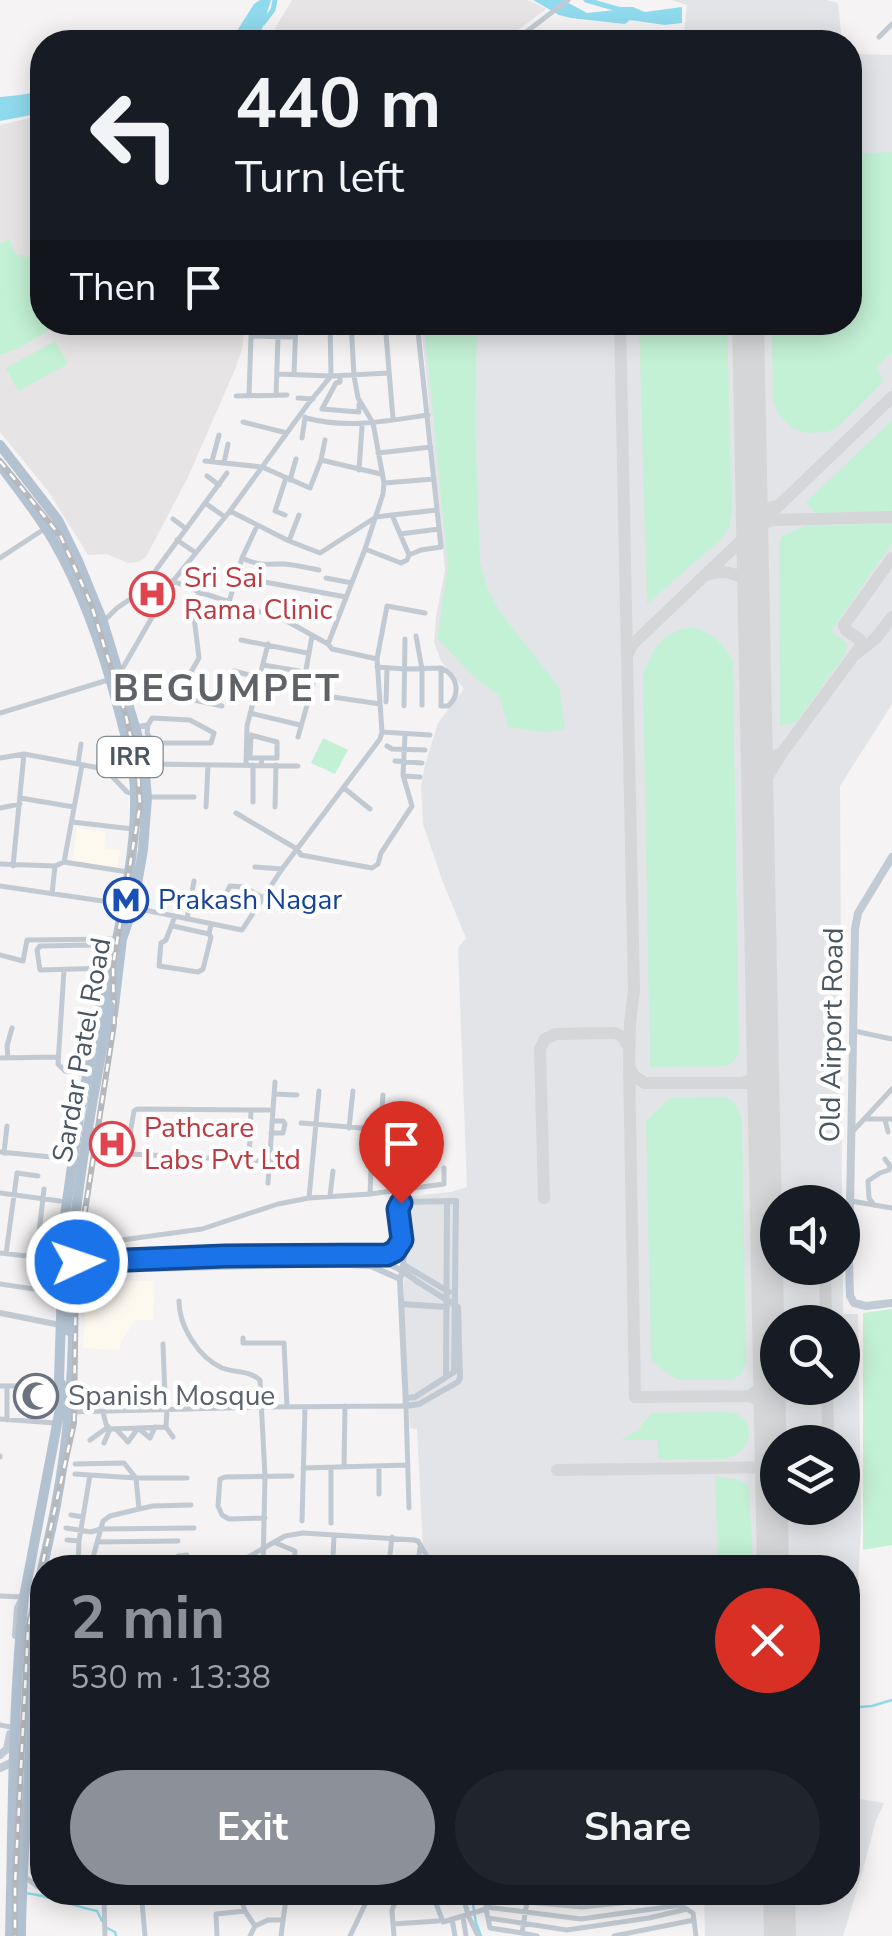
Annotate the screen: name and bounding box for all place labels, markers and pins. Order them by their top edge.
place label: Sri Sai Rama Clinic [184,559,333,629]
hospital icon: Sri Sai Rama Clinic [129,571,175,617]
metro station icon: Prakash Nagar [103,877,149,923]
place label: Prakash Nagar [158,881,342,919]
pin [359,1101,444,1204]
place label: Pathcare Labs Pvt Ltd [144,1109,301,1179]
hospital icon: Pathcare Labs Pvt Ltd [89,1121,135,1167]
mosque icon: Spanish Mosque [13,1373,59,1419]
place label: Spanish Mosque [68,1377,275,1415]

